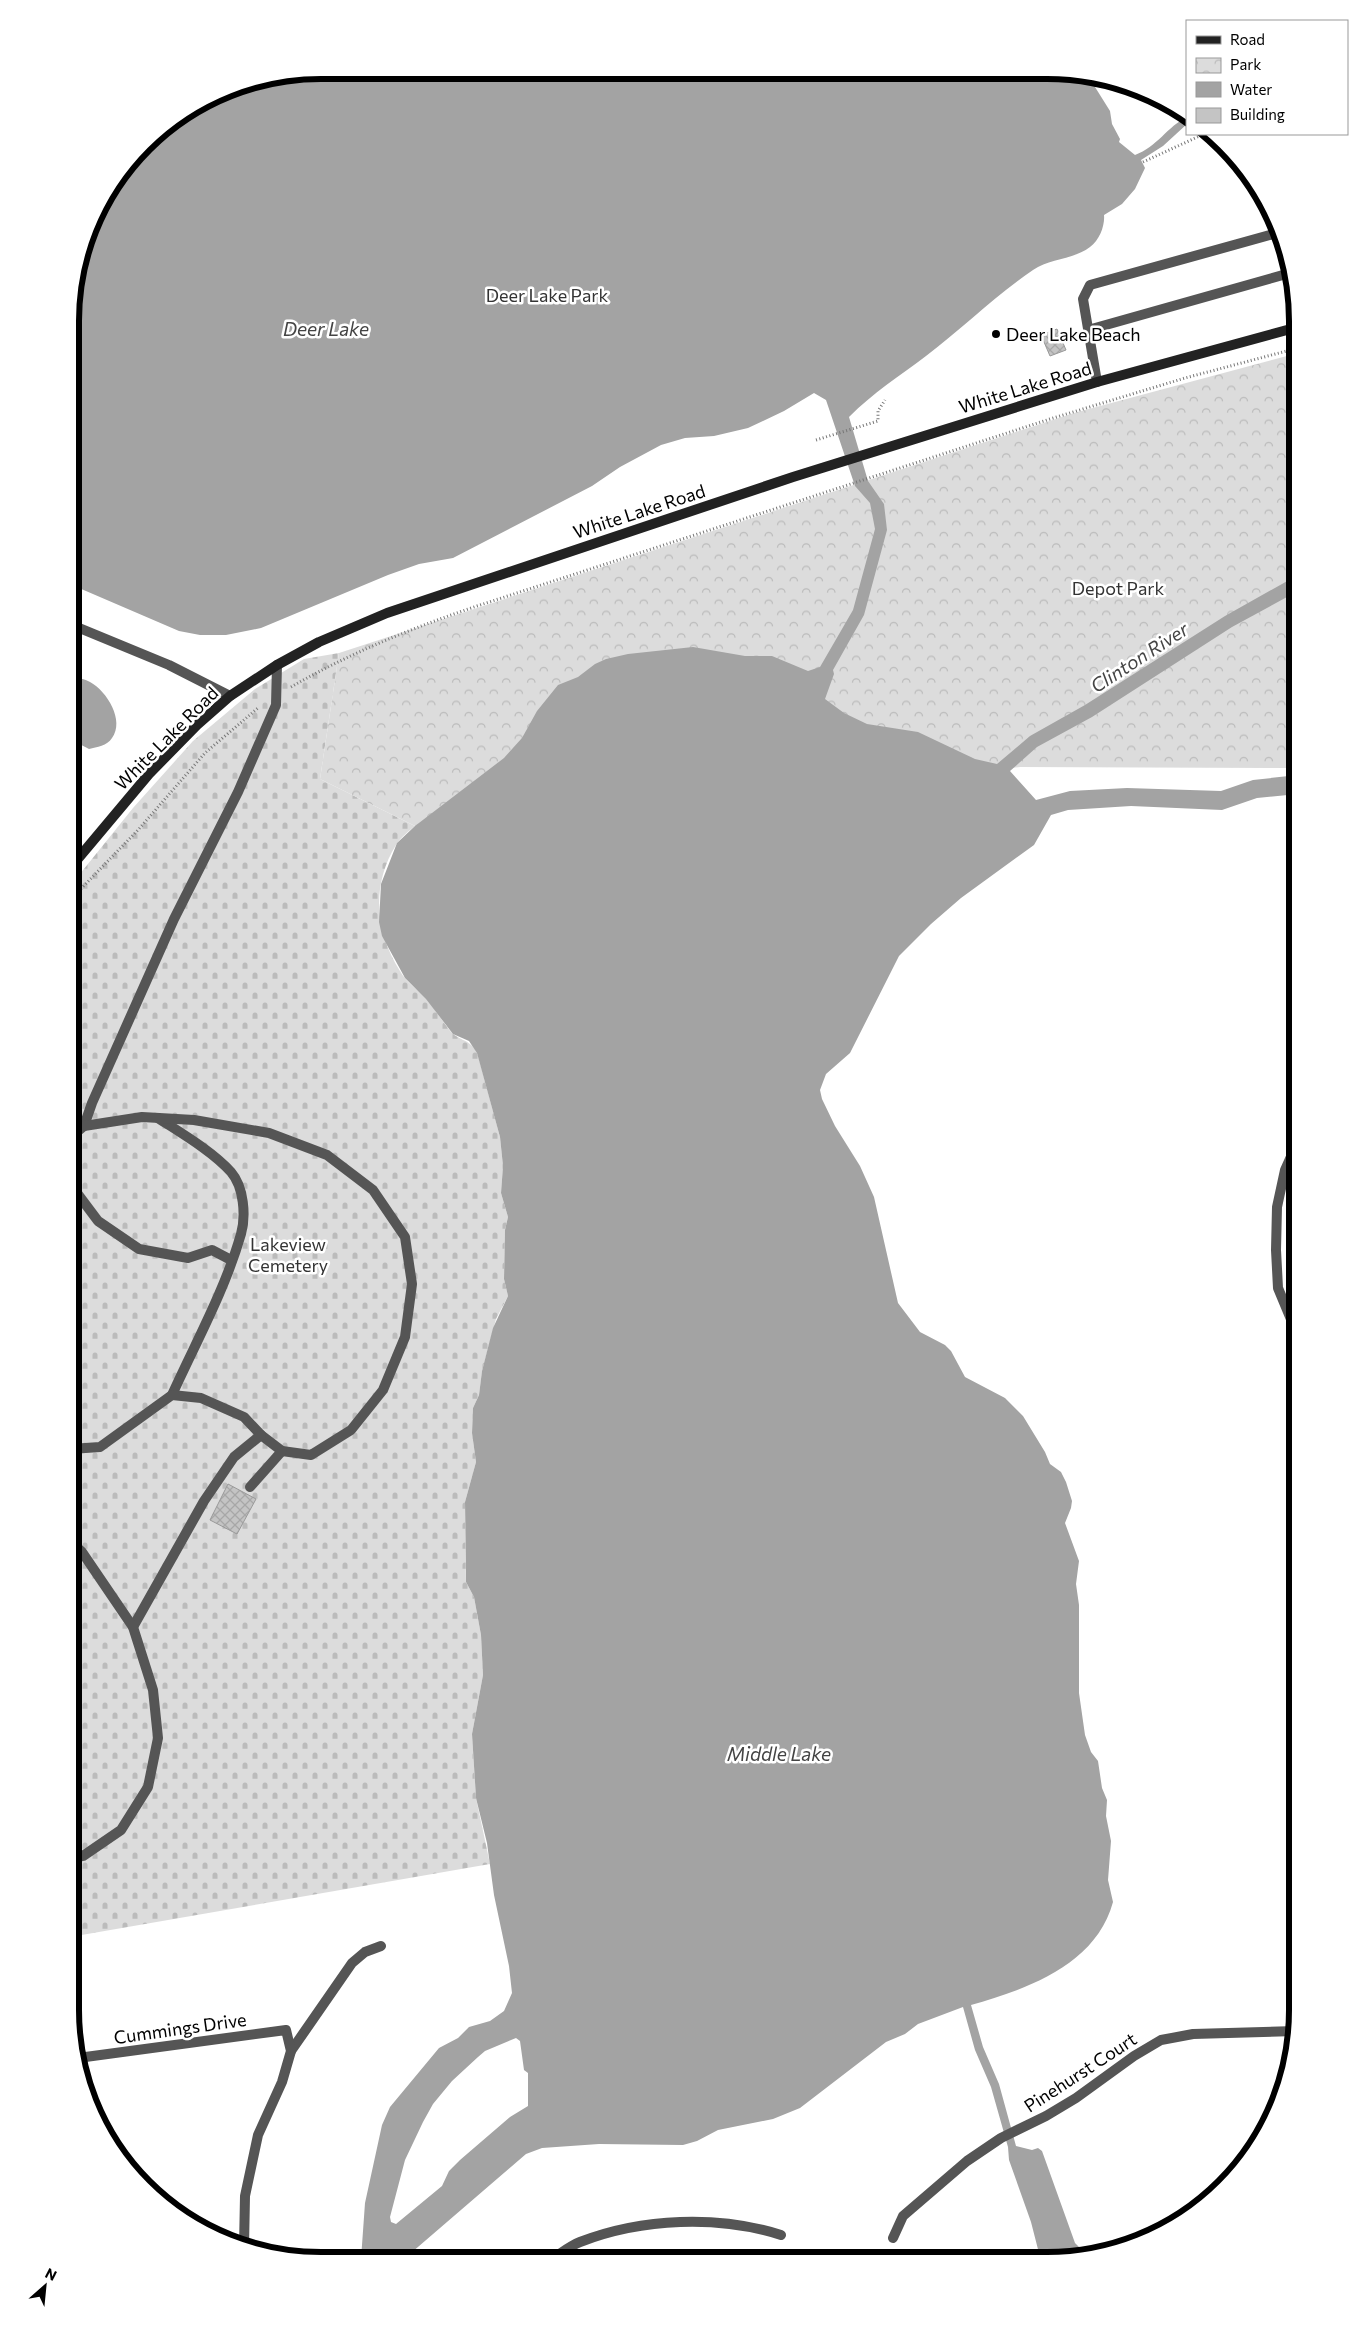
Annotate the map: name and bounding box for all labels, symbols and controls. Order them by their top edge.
legend [1186,20,1348,135]
text: Road [1230,30,1265,48]
text: Park [1230,55,1261,73]
text: Water [1230,80,1272,98]
text: Building [1230,105,1285,123]
park label: Deer Lake Park [486,284,609,306]
water label: Deer Lake [283,317,369,340]
place label: Deer Lake Beach [1006,323,1141,345]
marker: Deer Lake Beach [990,328,1002,340]
street label: White Lake Road [956,356,1094,418]
street label: White Lake Road [570,479,708,543]
park label: Depot Park [1072,577,1164,599]
water label: Clinton River [1086,616,1193,697]
street label: White Lake Road [110,682,222,794]
park label: Lakeview Cemetery [248,1233,328,1276]
water label: Middle Lake [727,1742,831,1765]
street label: Cummings Drive [112,2008,248,2048]
street label: Pinehurst Court [1020,2027,1140,2117]
north arrow [20,2261,70,2311]
text: N [43,2264,60,2284]

